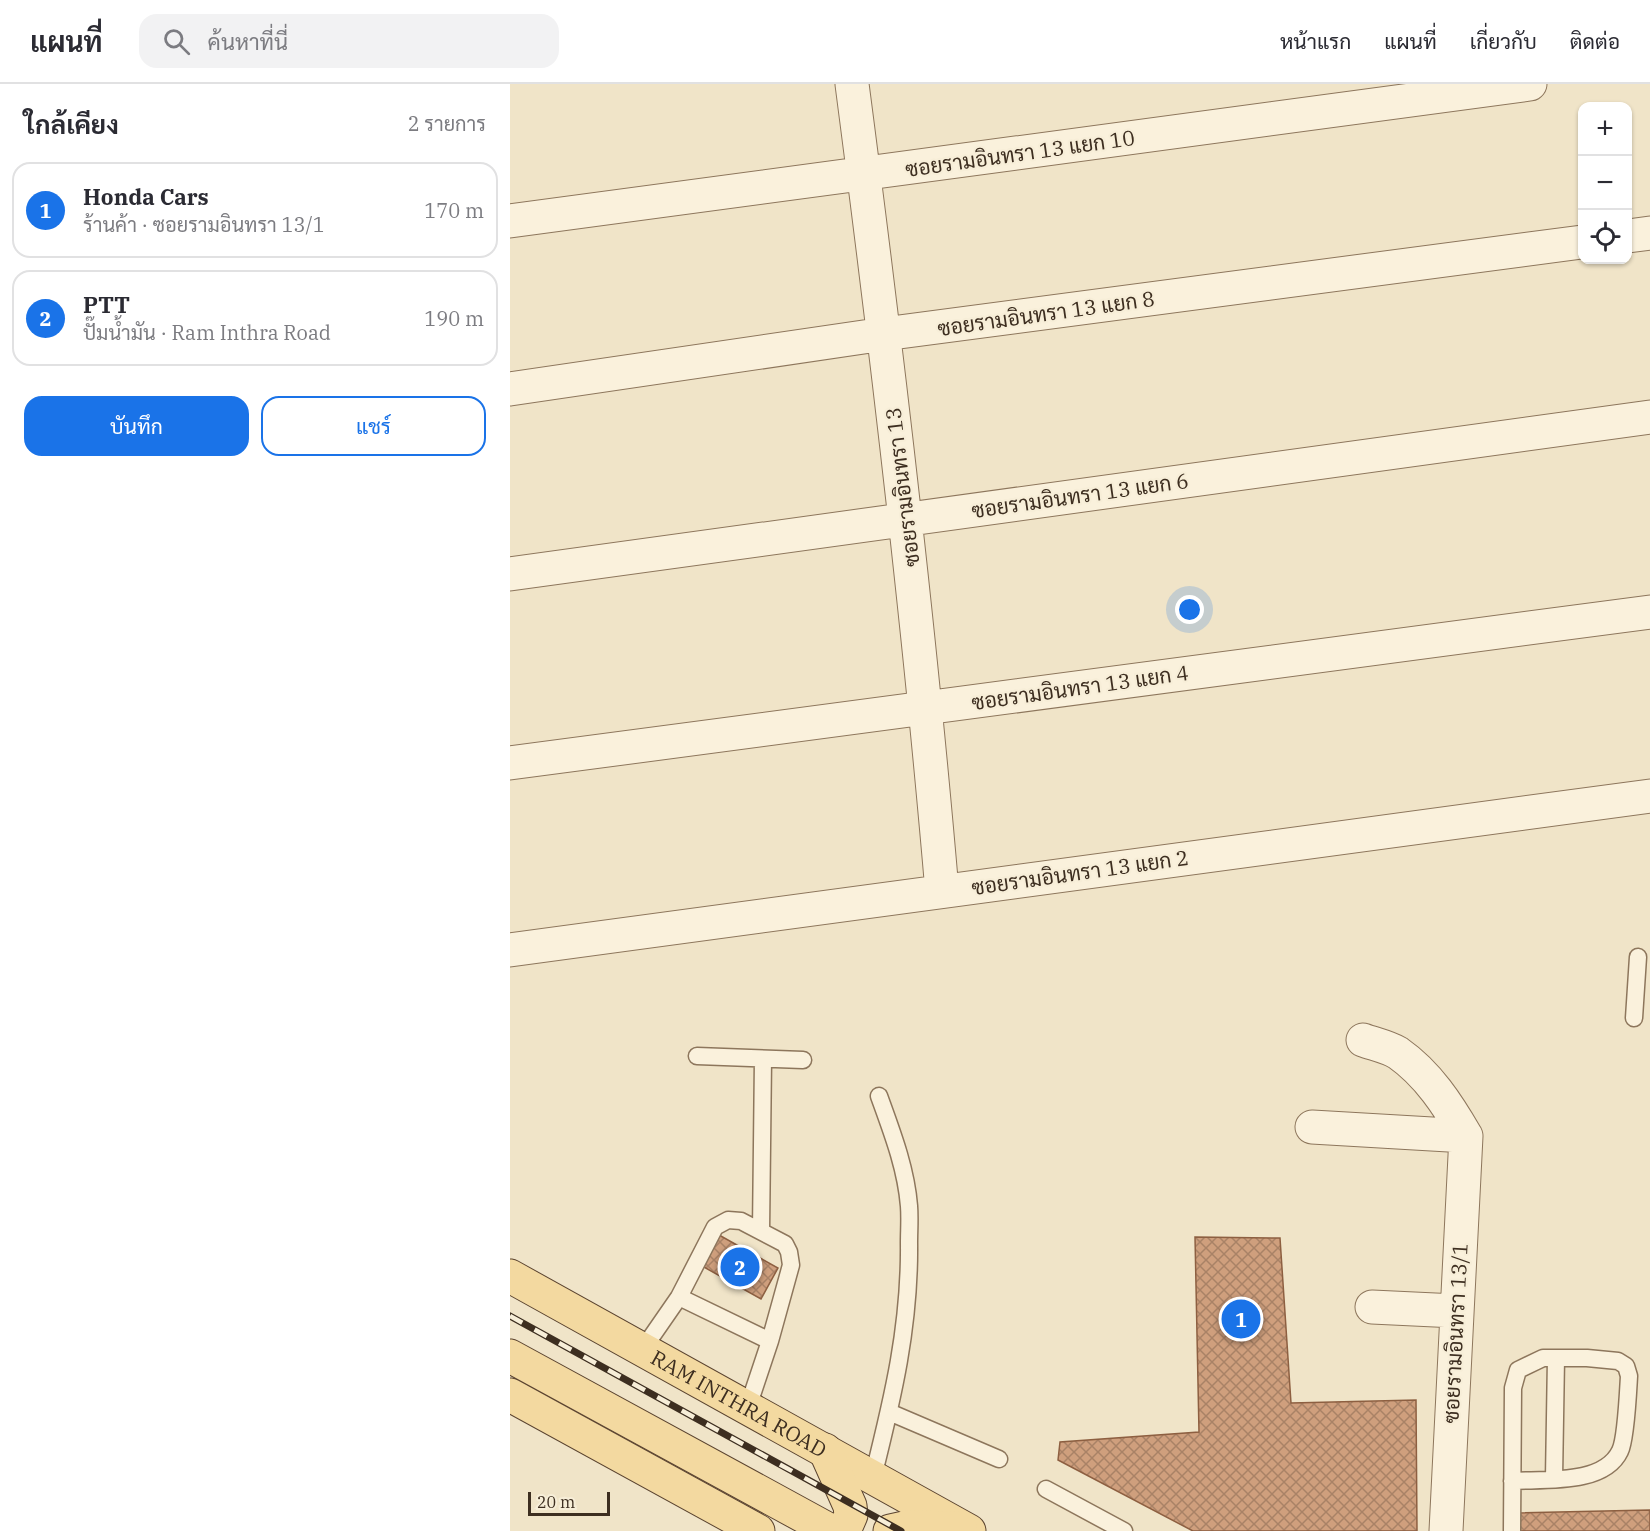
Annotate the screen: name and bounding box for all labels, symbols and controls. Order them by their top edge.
search box [139,14,559,68]
text: แผนที่ [30,23,103,60]
icon: search [160,25,193,58]
text: ค้นหาที่นี่ [208,27,288,56]
text: หน้าแรก [1280,27,1351,55]
text: แผนที่ [1384,27,1437,55]
text: เกี่ยวกับ [1470,27,1537,55]
text: ติดต่อ [1570,27,1620,55]
map controls [1578,102,1632,264]
button: + [1578,102,1632,156]
text: ใกล้เคียง [24,107,119,141]
text: 2 รายการ [408,110,486,137]
street label: ซอยรามอินทรา 13 แยก 10 [903,123,1137,183]
button: − [1578,156,1632,210]
text: Honda Cars [83,182,209,211]
text: 1 [40,197,52,224]
text: 170 m [424,197,484,224]
button: locate [1578,210,1632,264]
text: ร้านค้า · ซอยรามอินทรา 13/1 [83,211,325,238]
street label: ซอยรามอินทรา 13 แยก 8 [936,284,1156,342]
text: PTT [83,290,130,319]
text: 2 [40,305,52,332]
text: 190 m [424,305,484,332]
text: ปั๊มน้ำมัน · Ram Inthra Road [83,319,331,346]
button: บันทึก [24,396,249,456]
button: แชร์ [261,396,486,456]
street label: ซอยรามอินทรา 13 [878,406,926,568]
street label: ซอยรามอินทรา 13 แยก 6 [970,466,1190,524]
your location [1175,595,1204,624]
street label: ซอยรามอินทรา 13 แยก 4 [970,658,1190,716]
street label: ซอยรามอินทรา 13 แยก 2 [970,843,1190,901]
street label: ซอยรามอินทรา 13/1 [1436,1242,1474,1424]
pin: 2 [720,1244,760,1290]
pin: 1 [1222,1296,1260,1342]
street label: RAM INTHRA ROAD [646,1343,832,1463]
scale bar [528,1489,610,1516]
text: 20 m [537,1492,575,1512]

